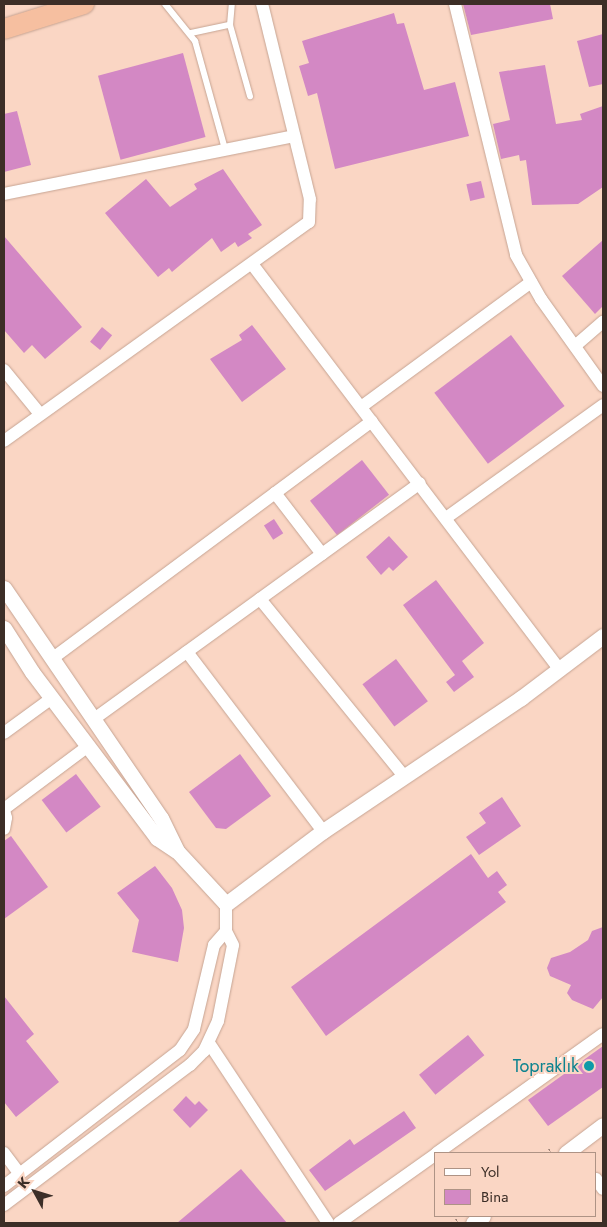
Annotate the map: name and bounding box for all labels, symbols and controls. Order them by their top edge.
place label: Topraklık [513,1055,579,1077]
marker: Topraklık [583,1060,595,1072]
legend [434,1152,597,1217]
text: Yol [481,1161,500,1183]
north arrow [10,1167,60,1217]
text: K [12,1172,34,1193]
text: Bina [481,1186,508,1208]

